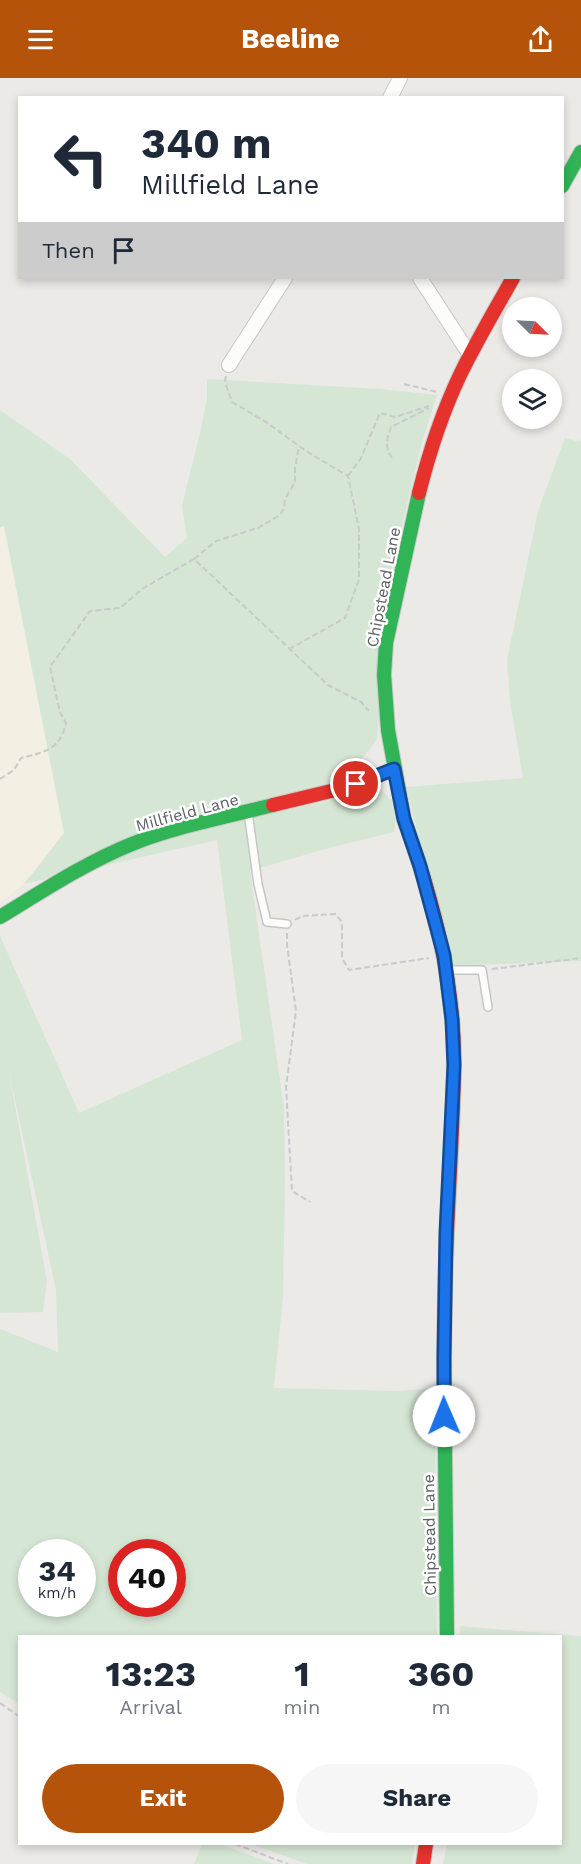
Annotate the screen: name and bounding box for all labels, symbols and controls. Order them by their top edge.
icon: menu [24,23,57,56]
text: Beeline [241,23,340,55]
icon: share [524,23,557,56]
text: 340 m [141,119,272,168]
icon: left [42,120,120,198]
text: Millfield Lane [141,169,319,201]
icon: arrive [107,234,140,267]
text: Then [42,238,95,263]
north arrow [502,297,562,357]
map controls [502,297,562,429]
button: layers [502,369,562,429]
street label: Chipstead Lane [363,525,404,649]
pin [330,758,381,809]
icon: arrive [339,767,372,800]
street label: Millfield Lane [134,790,241,835]
position arrow [412,1384,476,1448]
street label: Chipstead Lane [419,1474,440,1596]
speed limit sign: 40 [108,1539,186,1617]
text: 34 [38,1553,76,1588]
text: km/h [38,1584,76,1602]
text: 13:23 [105,1653,196,1695]
text: 1 [294,1653,310,1695]
text: 360 [408,1653,474,1695]
text: Arrival [120,1695,182,1719]
text: min [284,1695,320,1719]
text: m [432,1695,451,1719]
button: Exit [42,1764,284,1833]
button: Share [296,1764,538,1833]

